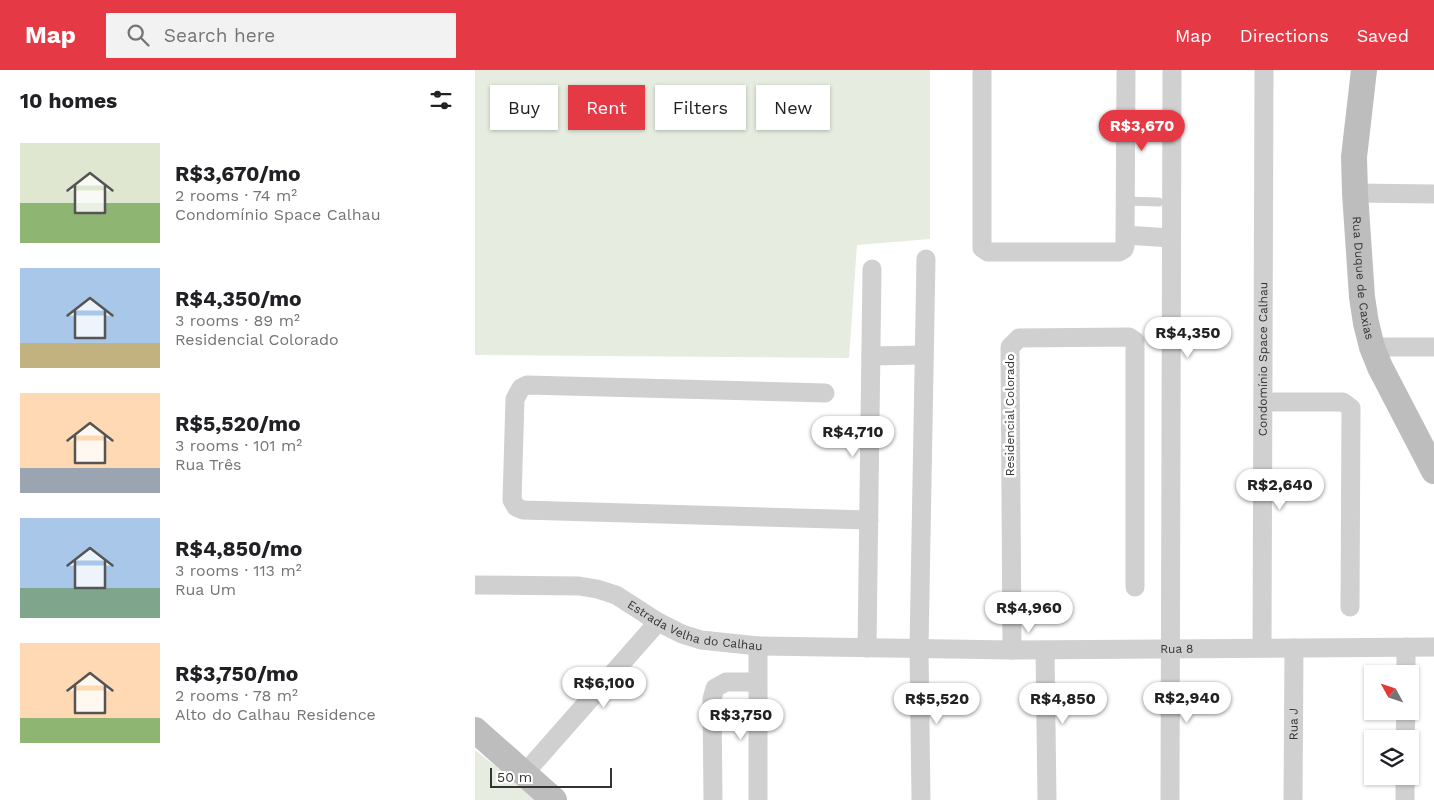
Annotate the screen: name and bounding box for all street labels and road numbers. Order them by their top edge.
street label: Rua Duque de Caxias [1350,216,1377,341]
street label: Condomínio Space Calhau [1256,282,1270,436]
street label: Residencial Colorado [1003,354,1017,476]
street label: Estrada Velha do Calhau [625,597,763,653]
street label: Rua 8 [1160,642,1193,656]
street label: Rua J [1286,708,1301,740]

